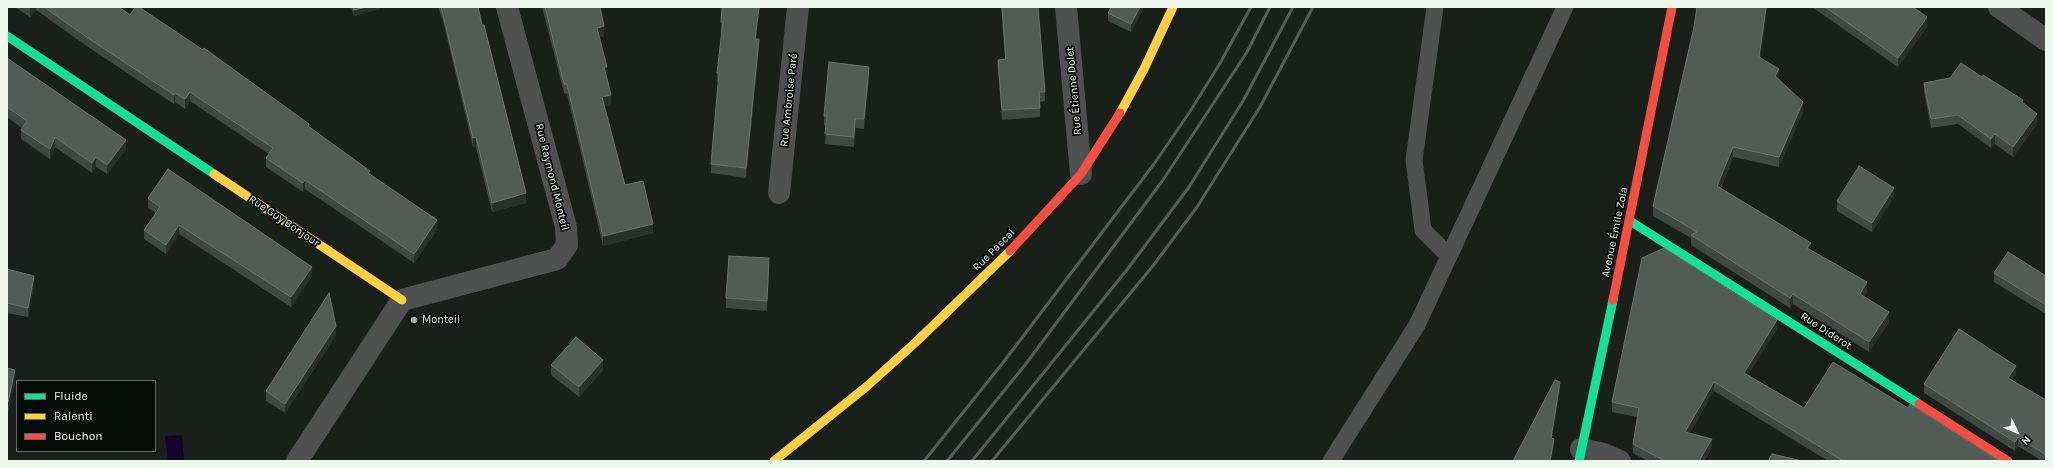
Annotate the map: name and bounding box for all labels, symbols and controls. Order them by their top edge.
street label: Rue Étienne Dolet [1064,46,1084,136]
street label: Rue Ambroise Paré [778,53,800,147]
street label: Rue Raymond Monteil [532,122,572,232]
street label: Avenue Émile Zola [1599,186,1631,278]
street label: Rue Guy Bonjour [246,192,322,250]
street label: Rue Pascal [970,226,1018,274]
street label: Rue Diderot [1798,310,1854,352]
place label: Monteil [422,313,460,327]
marker: Monteil [409,315,419,325]
legend [16,380,156,452]
text: Fluide [54,389,88,403]
text: Ralenti [54,409,93,423]
north arrow [1997,412,2037,452]
text: Bouchon [54,429,103,443]
text: N [2019,433,2034,448]

